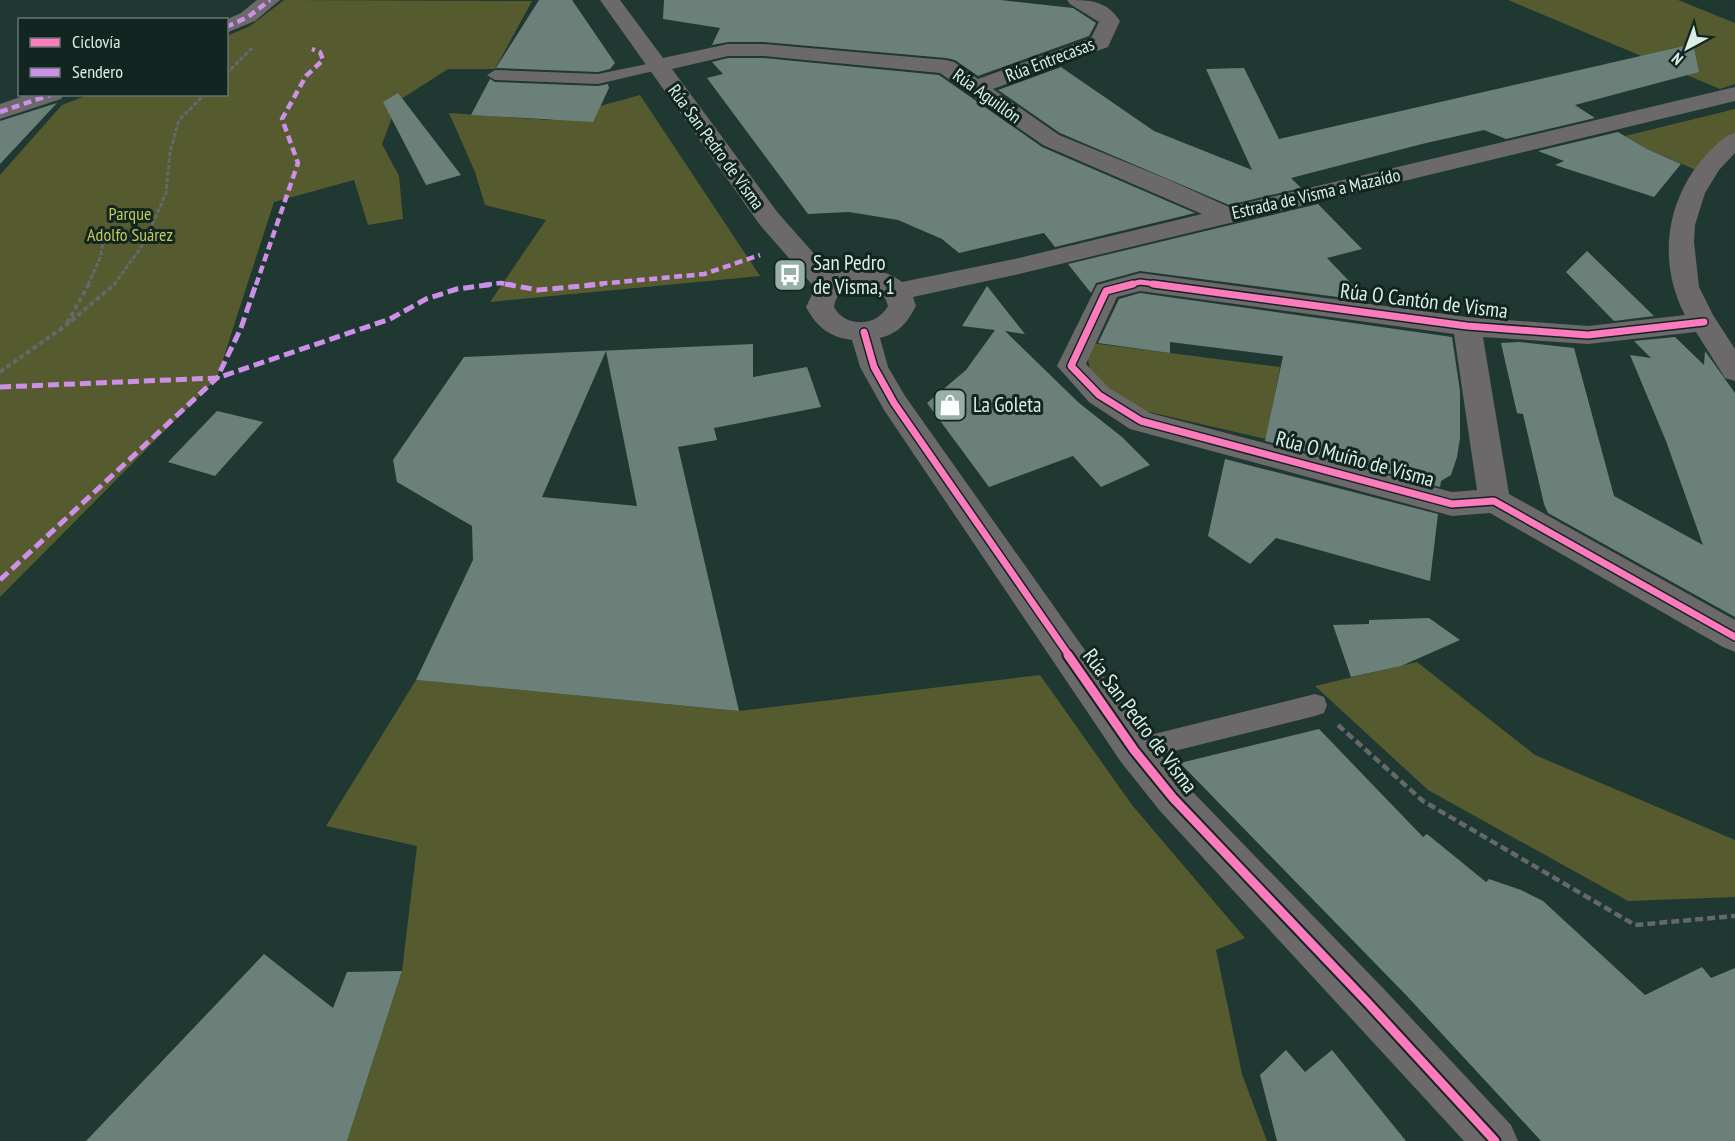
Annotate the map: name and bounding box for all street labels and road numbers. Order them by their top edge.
street label: Rúa Entrecasas [1002,32,1097,87]
street label: Rúa Aguillón [949,63,1026,128]
street label: Rúa San Pedro de Visma [663,80,770,214]
street label: Estrada de Visma a Mazaído [1229,163,1403,224]
street label: Rúa O Cantón de Visma [1339,277,1509,324]
street label: Rúa O Muíño de Visma [1273,424,1437,493]
street label: Rúa San Pedro de Visma [1077,643,1204,798]

